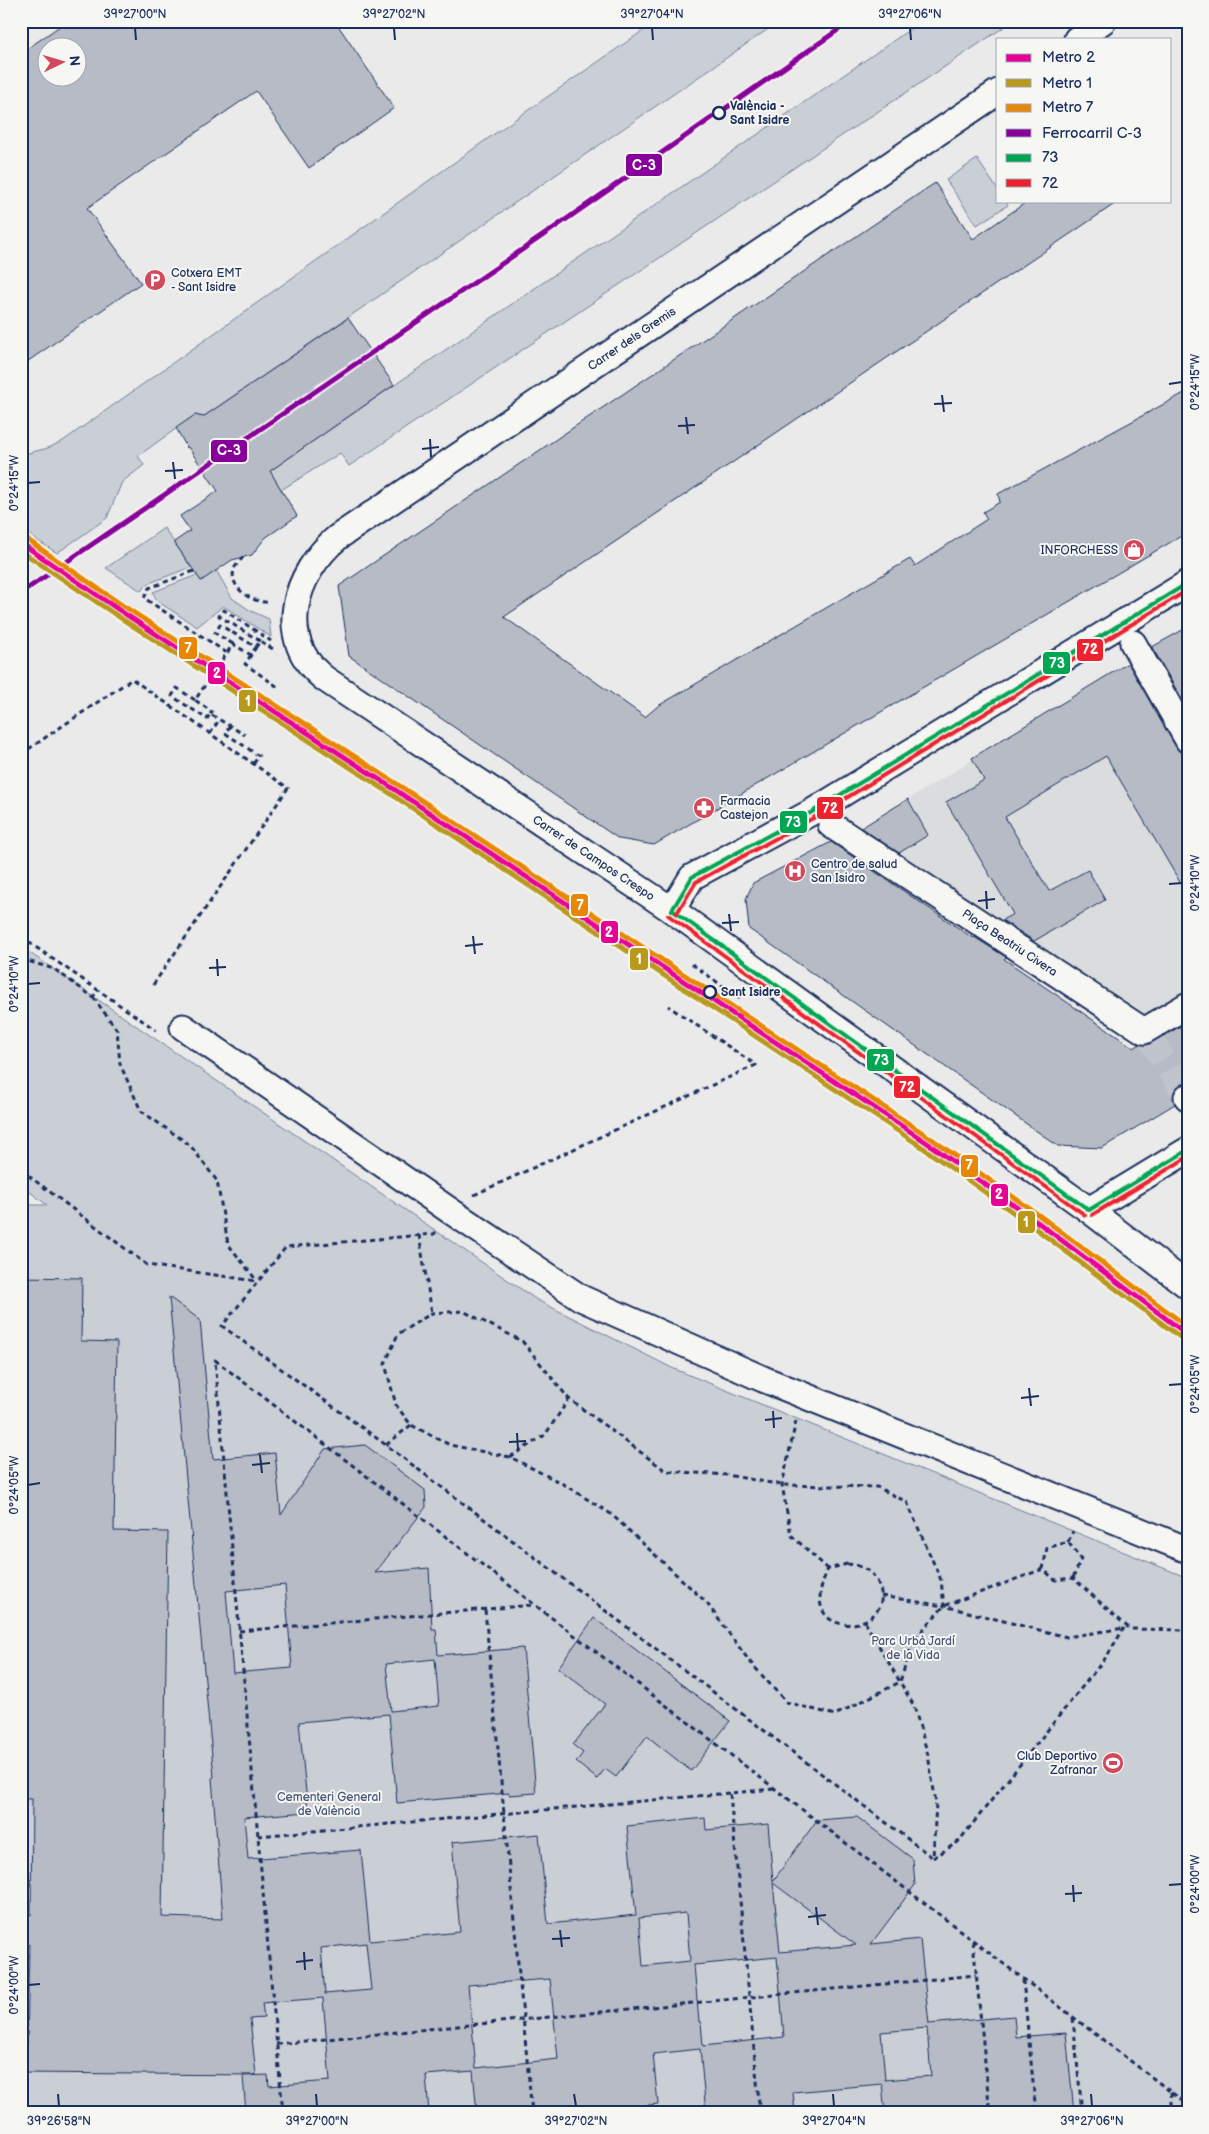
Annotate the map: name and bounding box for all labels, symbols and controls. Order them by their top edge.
text: 39°27'00"N [103,7,167,22]
text: 39°27'02"N [362,7,426,22]
text: 39°27'04"N [620,7,684,22]
text: 39°27'06"N [878,7,942,22]
north arrow [38,38,88,88]
legend [996,38,1172,202]
text: Metro 2 [1042,48,1095,67]
text: N [66,55,83,67]
text: Metro 1 [1042,74,1092,93]
text: Metro 7 [1042,98,1094,117]
place label: València - Sant Isidre [730,99,790,128]
marker: València - Sant Isidre [712,106,726,120]
text: Ferrocarril C-3 [1042,124,1142,143]
text: 73 [1042,148,1059,167]
line badge: C-3 [625,153,663,177]
text: C-3 [632,157,656,174]
text: 72 [1042,174,1058,193]
place label: Cotxera EMT - Sant Isidre [171,266,243,295]
parking icon: Cotxera EMT - Sant Isidre [143,268,167,292]
street label: Carrer dels Gremis [585,304,679,374]
text: 0°24'15"W [1188,354,1203,410]
line badge: C-3 [210,439,248,463]
text: C-3 [217,442,241,459]
text: 0°24'15"W [7,455,22,511]
shop icon: INFORCHESS [1122,538,1146,562]
place label: INFORCHESS [1041,543,1118,558]
line badge: 7 [178,636,198,660]
line badge: 72 [1076,638,1104,662]
text: 7 [184,640,192,657]
text: 72 [1082,641,1099,658]
line badge: 73 [1042,651,1071,675]
text: 73 [1049,655,1065,672]
line badge: 2 [207,661,226,685]
text: 2 [213,665,222,682]
line badge: 1 [238,689,257,713]
text: 1 [245,693,251,710]
place label: Farmacia Castejon [720,794,771,823]
pharmacy icon: Farmacia Castejon [692,796,716,820]
line badge: 72 [816,796,844,820]
text: 72 [822,800,839,817]
line badge: 73 [779,810,808,834]
street label: Carrer de Campos Crespo [530,812,658,904]
text: 73 [785,814,801,831]
text: 0°24'10"W [1188,855,1203,911]
place label: Centro de salud San Isidro [811,857,898,886]
hospital icon: Centro de salud San Isidro [783,859,807,883]
line badge: 7 [570,893,589,917]
text: 7 [576,897,584,914]
street label: Plaça Beatriu Civera [959,906,1060,980]
line badge: 2 [600,920,619,944]
text: 2 [605,924,614,941]
line badge: 1 [629,947,649,971]
text: 1 [636,951,642,968]
text: 0°24'10"W [7,956,22,1012]
marker: Sant Isidre [703,985,717,999]
place label: Sant Isidre [721,985,781,1000]
line badge: 73 [866,1048,895,1072]
text: 73 [873,1052,889,1069]
line badge: 72 [893,1075,921,1099]
text: 72 [899,1079,916,1096]
line badge: 7 [960,1154,979,1178]
text: 7 [965,1157,973,1174]
line badge: 2 [990,1183,1009,1207]
text: 2 [995,1186,1004,1203]
line badge: 1 [1017,1210,1036,1234]
text: 1 [1023,1214,1029,1231]
text: 0°24'05"W [1188,1355,1203,1413]
text: 0°24'05"W [7,1456,22,1514]
park label: Parc Urbà Jardí de la Vida [871,1634,955,1663]
place label: Club Deportivo Zafranar [1017,1749,1098,1778]
sports icon: Club Deportivo Zafranar [1101,1751,1125,1775]
park label: Cementeri General de València [277,1790,381,1819]
text: 0°24'00"W [1188,1854,1203,1914]
text: 0°24'00"W [7,1955,22,2015]
text: 39°26'58"N [27,2114,91,2129]
text: 39°27'00"N [285,2114,349,2129]
text: 39°27'02"N [544,2114,608,2129]
text: 39°27'04"N [802,2114,866,2129]
text: 39°27'06"N [1060,2114,1124,2129]

